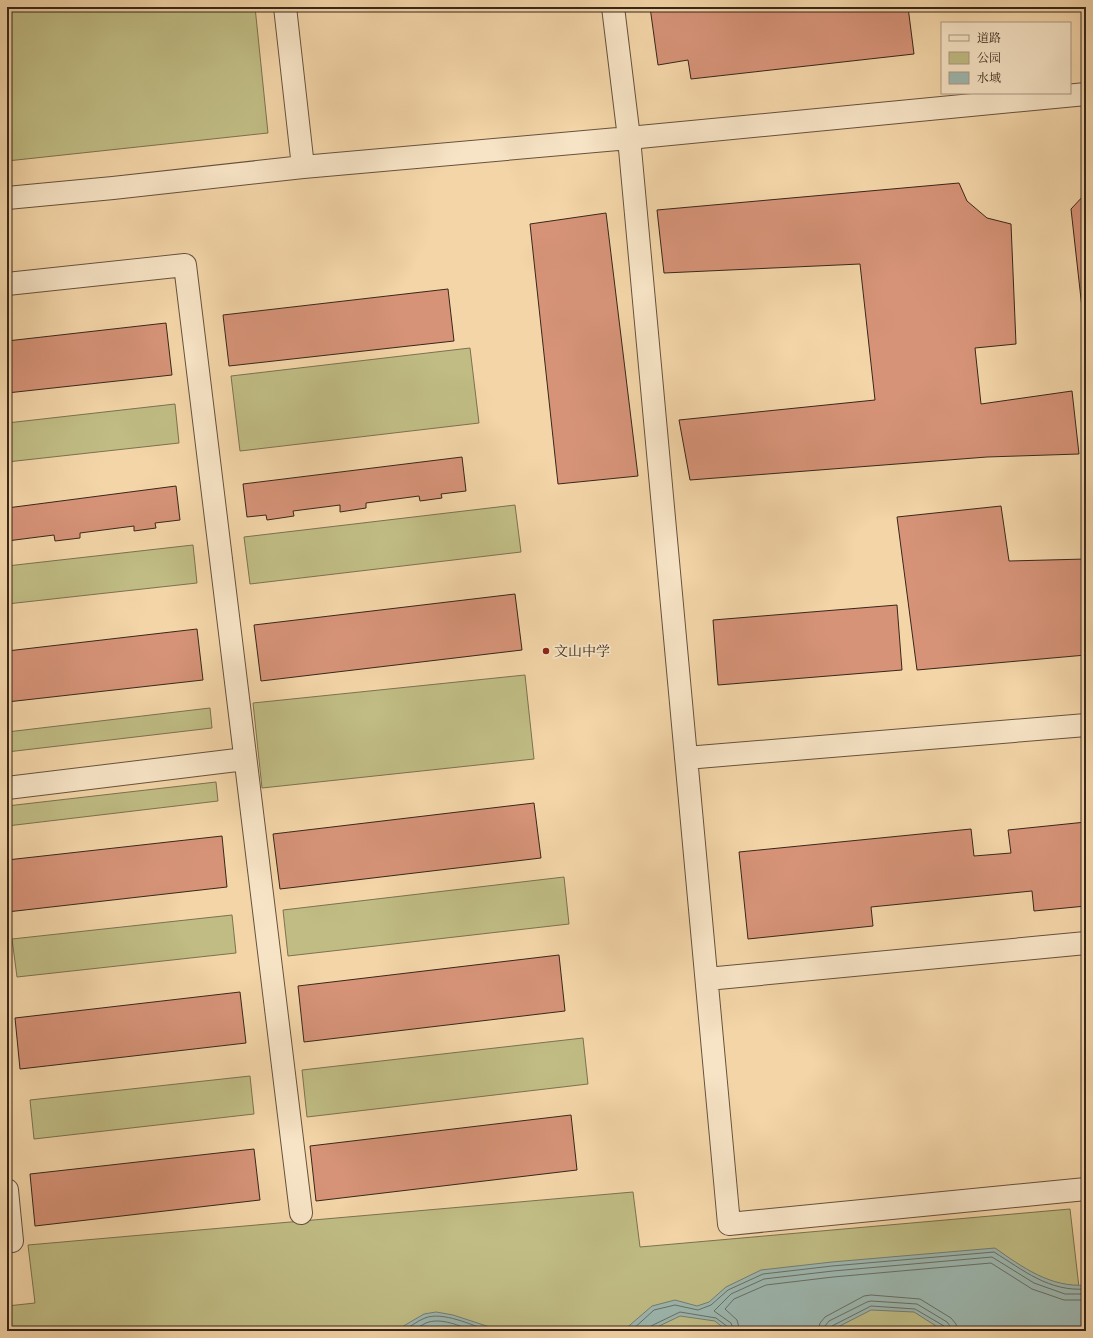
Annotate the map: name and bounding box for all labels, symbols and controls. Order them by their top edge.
legend [941,22,1071,94]
text: 道路 [977,30,1001,46]
text: 公园 [977,50,1001,66]
text: 水域 [977,70,1001,86]
place label: 文山中学 [554,642,610,661]
marker: 文山中学 [541,646,551,656]

